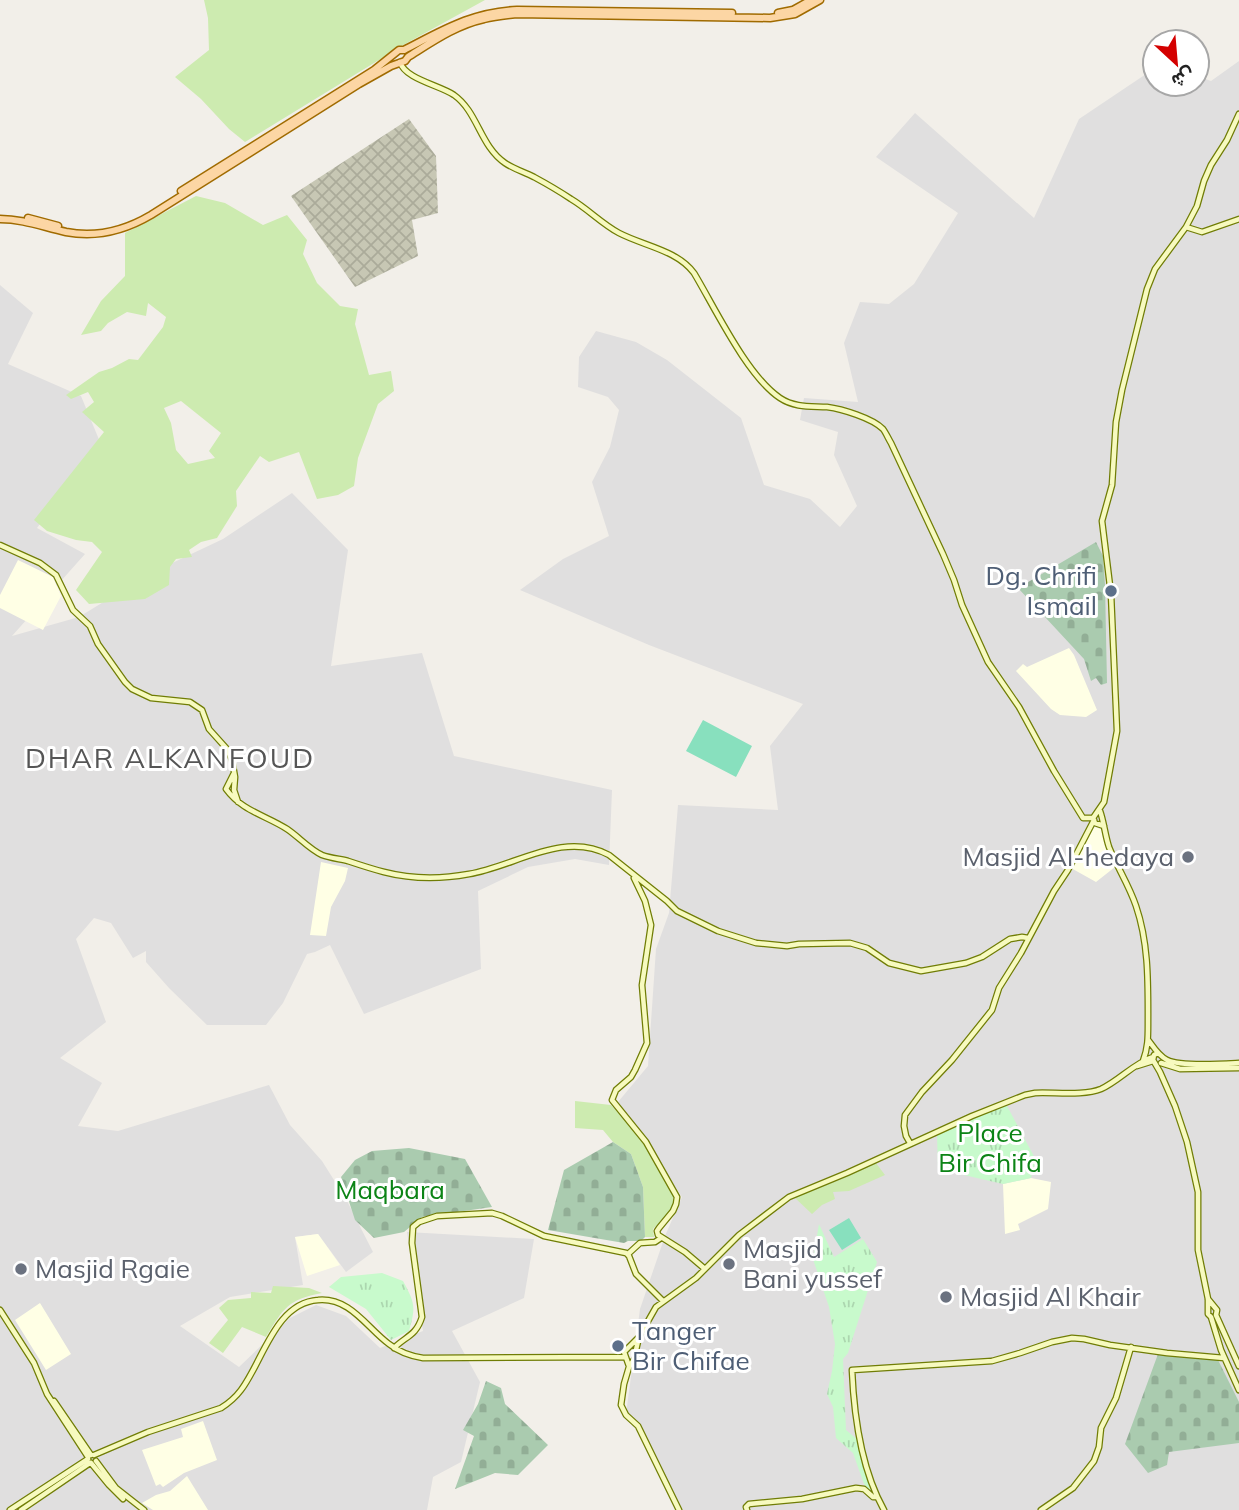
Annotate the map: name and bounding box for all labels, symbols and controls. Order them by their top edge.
north arrow [1141,28,1211,98]
text: ش [1168,62,1199,94]
place label: Dg. Chrifi Ismail [986,559,1097,622]
marker: Dg. Chrifi Ismail [1103,583,1119,599]
district label: DHAR ALKANFOUD [25,740,315,775]
place label: Masjid Al-hedaya [962,840,1174,873]
marker: Masjid Al-hedaya [1180,849,1196,865]
park label: Place Bir Chifa [938,1116,1042,1179]
park label: Maqbara [335,1173,445,1206]
place label: Masjid Bani yussef [743,1232,883,1295]
place label: Masjid Rgaie [35,1252,190,1285]
marker: Masjid Bani yussef [721,1256,737,1272]
marker: Masjid Rgaie [13,1261,29,1277]
place label: Masjid Al Khair [960,1280,1141,1313]
marker: Masjid Al Khair [938,1289,954,1305]
place label: Tanger Bir Chifae [632,1314,750,1377]
marker: Tanger Bir Chifae [610,1338,626,1354]

